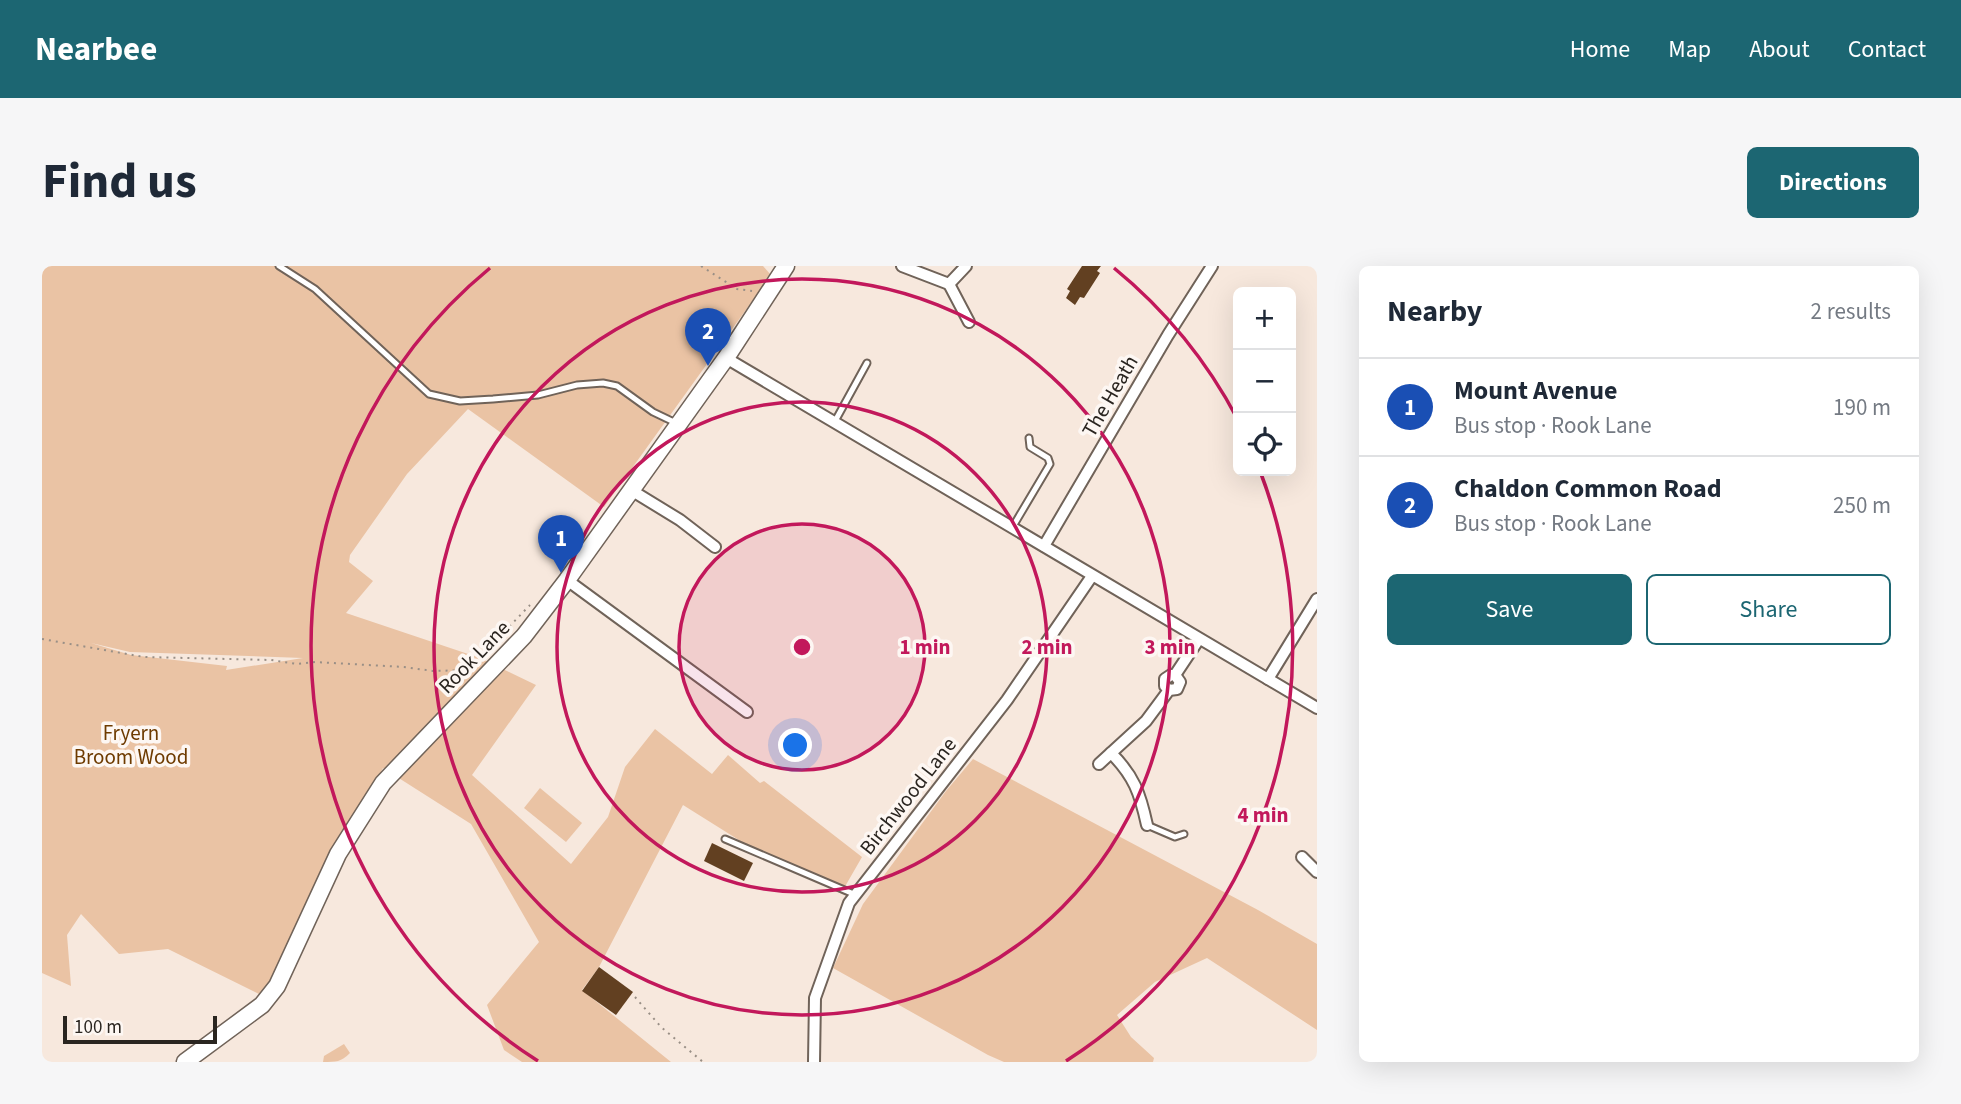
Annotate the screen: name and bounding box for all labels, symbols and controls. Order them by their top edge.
text: Nearbee [35,26,157,73]
text: Home [1570,32,1630,67]
text: Map [1668,32,1711,67]
text: About [1749,32,1810,67]
text: Contact [1848,32,1926,67]
text: Find us [42,147,197,217]
button: Directions [1747,147,1919,218]
map controls [1233,287,1296,476]
button: + [1233,287,1296,350]
text: Nearby [1387,290,1482,333]
text: 2 results [1811,295,1891,328]
pin: 2 [685,308,731,366]
street label: The Heath [1075,350,1145,442]
button: − [1233,350,1296,413]
text: Mount Avenue [1454,372,1617,409]
text: 1 [1404,391,1416,424]
text: 190 m [1833,391,1891,424]
text: Bus stop · Rook Lane [1454,409,1652,442]
button: locate [1233,413,1296,476]
text: Chaldon Common Road [1454,470,1722,507]
text: 2 [1404,489,1416,522]
text: 250 m [1833,489,1891,522]
text: Bus stop · Rook Lane [1454,507,1652,540]
pin: 1 [538,515,584,573]
button: Save [1387,574,1632,645]
button: Share [1646,574,1891,645]
street label: Rook Lane [431,614,517,700]
text: 1 min [899,632,951,662]
text: 2 min [1021,632,1073,662]
text: 3 min [1144,632,1196,662]
centre of rings [790,635,814,659]
park label: Fryern Broom Wood [74,718,188,772]
your location [778,728,812,762]
street label: Birchwood Lane [852,731,964,861]
text: 4 min [1237,800,1289,830]
scale bar [63,1013,217,1045]
text: 100 m [74,1014,122,1041]

